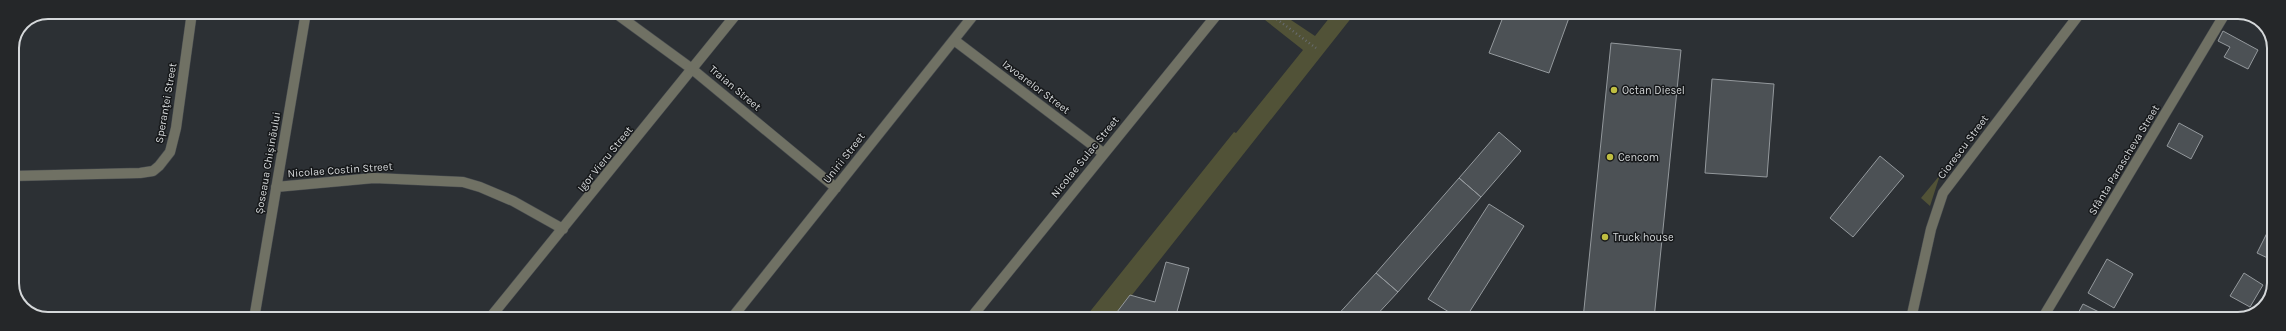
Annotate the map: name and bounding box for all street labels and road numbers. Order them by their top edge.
street label: Izvoarelor Street [1000,57,1072,117]
street label: Speranţei Street [153,62,179,144]
street label: Traian Street [706,63,764,113]
street label: Sfânta Parascheva Street [2086,103,2162,217]
street label: Șoseaua Chișinăului [253,111,283,215]
street label: Ciorescu Street [1935,113,1991,181]
street label: Nicolae Sulac Street [1048,114,1122,200]
street label: Igor Vieru Street [575,124,635,194]
street label: Unirii Street [820,130,868,186]
street label: Nicolae Costin Street [287,160,393,180]

